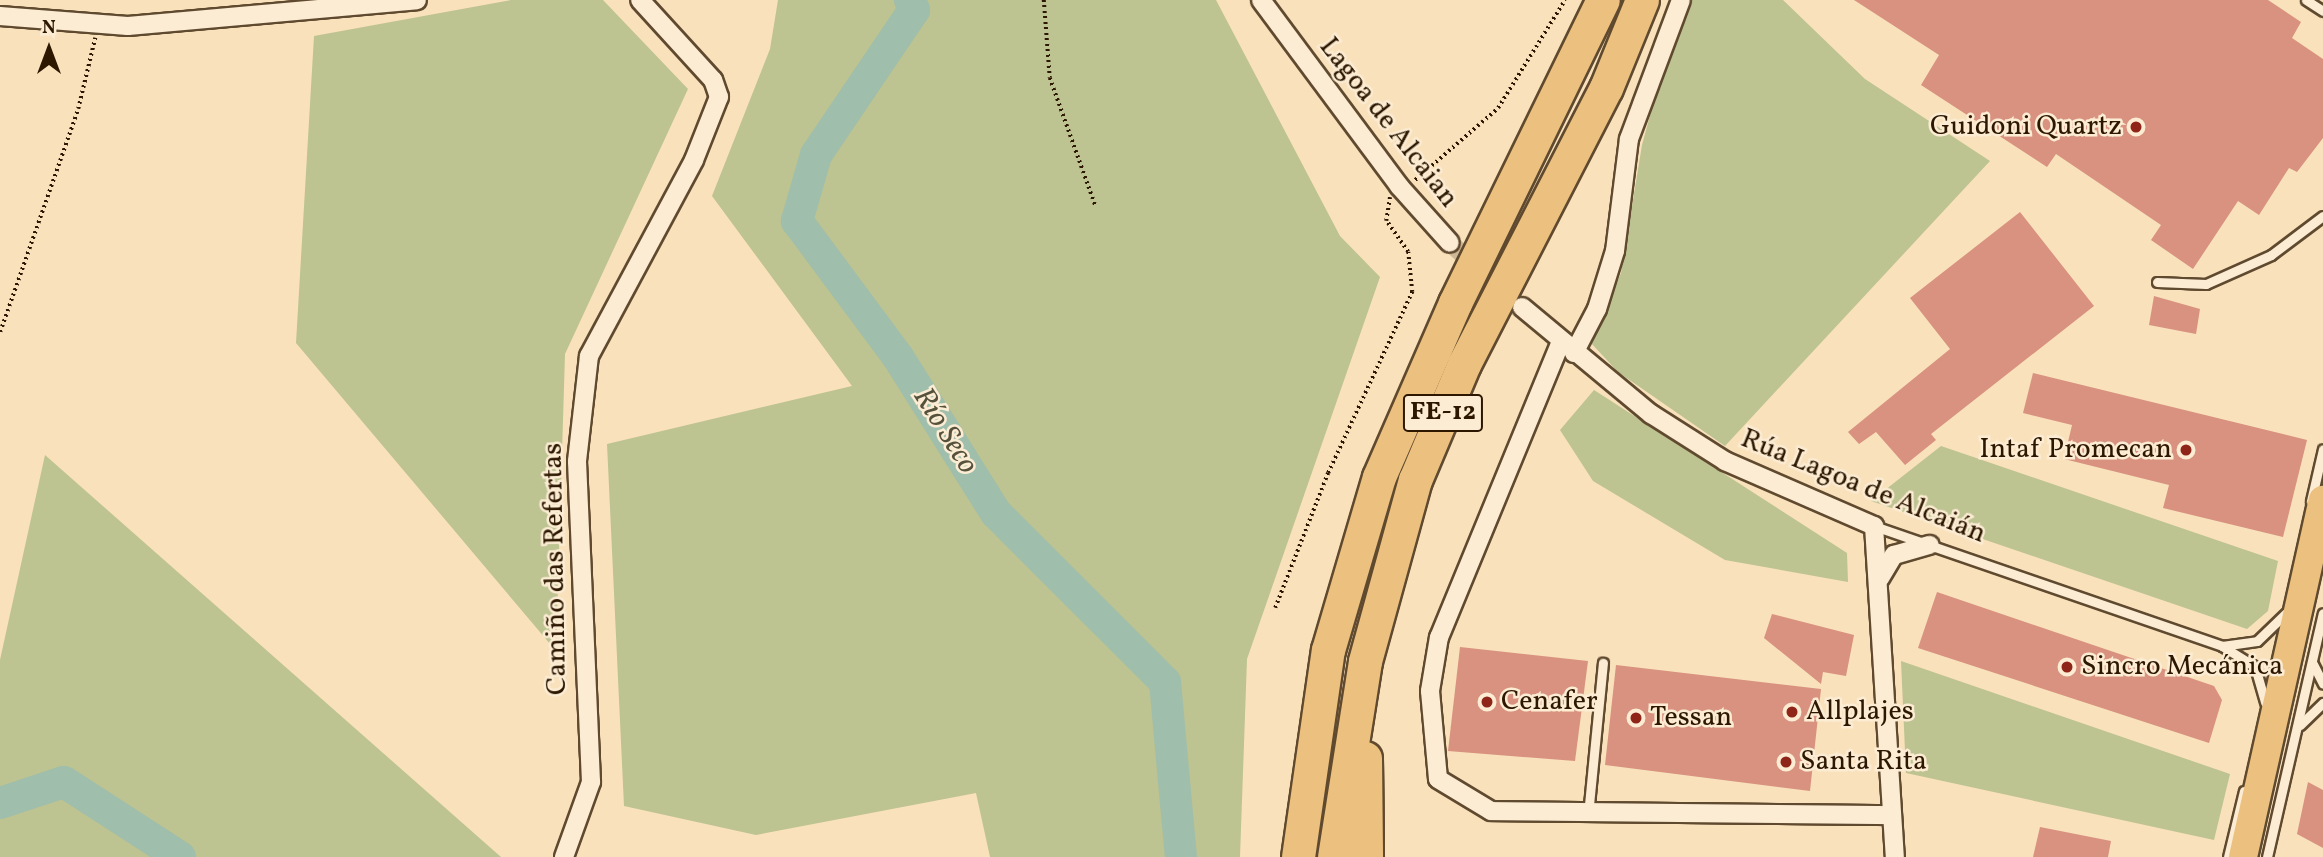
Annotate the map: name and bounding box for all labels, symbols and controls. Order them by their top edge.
north arrow [14,14,84,84]
text: N [42,15,56,41]
street label: Lagoa de Alcaian [1311,31,1465,215]
place label: Guidoni Quartz [1930,110,2122,144]
marker: Guidoni Quartz [2128,119,2144,135]
water label: Río Seco [905,381,985,481]
road number: FE-12 [1403,390,1483,436]
street label: Rúa Lagoa de Alcaián [1736,423,1990,551]
place label: Intaf Promecan [1982,433,2172,467]
marker: Intaf Promecan [2178,442,2194,458]
street label: Camiño das Refertas [537,443,575,695]
place label: Sincro Mecánica [2081,650,2283,684]
marker: Sincro Mecánica [2059,659,2075,675]
place label: Cenafer [1501,685,1598,719]
marker: Cenafer [1479,694,1495,710]
place label: Allplajes [1806,695,1914,729]
place label: Tessan [1650,701,1732,735]
marker: Allplajes [1784,704,1800,720]
marker: Tessan [1628,710,1644,726]
place label: Santa Rita [1800,745,1927,779]
marker: Santa Rita [1778,754,1794,770]

